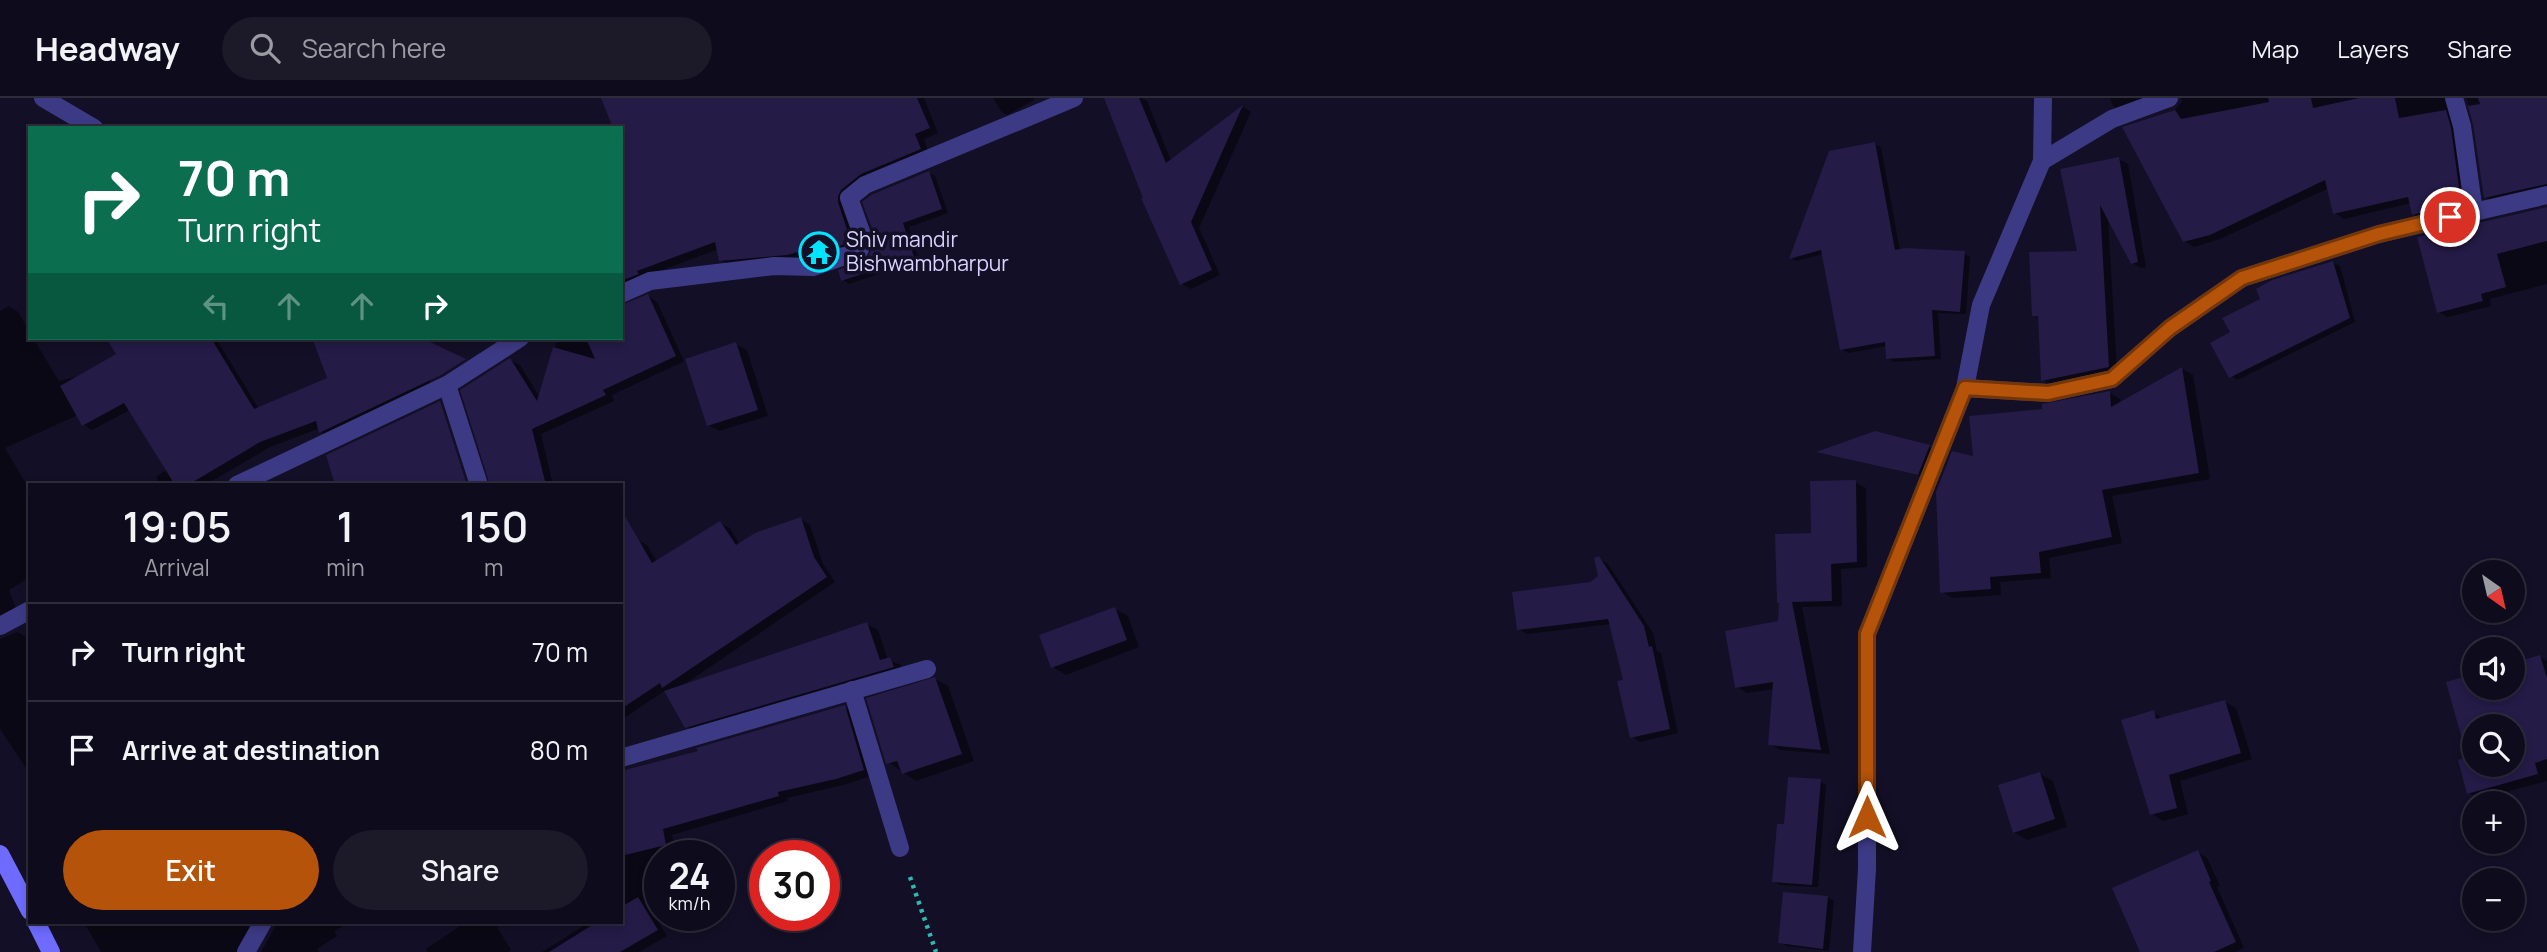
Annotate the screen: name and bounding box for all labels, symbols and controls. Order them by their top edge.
search box [222,17,712,80]
text: Headway [35,26,180,71]
icon: search [246,29,284,67]
text: Search here [302,30,446,66]
text: Map [2252,32,2299,65]
text: Layers [2337,32,2409,65]
text: Share [2447,32,2512,65]
text: 70 m [178,144,290,211]
icon: right [63,154,154,245]
pin [2420,187,2480,247]
icon: arrive [2431,198,2469,236]
text: Turn right [178,208,321,252]
place label: Shiv mandir Bishwambharpur [846,225,1009,277]
temple icon: Shiv mandir Bishwambharpur [798,231,840,273]
icon: left [197,287,235,325]
icon: ahead [270,287,308,325]
icon: ahead [343,287,381,325]
icon: right [416,287,454,325]
text: 19:05 [123,497,232,555]
text: 1 [337,497,354,555]
text: 150 [459,497,528,555]
text: Arrival [144,551,210,583]
text: min [326,551,365,583]
text: m [484,551,504,583]
north arrow [2462,560,2525,623]
map controls [2462,560,2525,931]
icon: right [63,633,101,671]
text: Turn right [122,634,246,670]
text: 70 m [532,634,588,670]
button: sound [2462,637,2525,700]
button: search [2462,714,2525,777]
icon: arrive [63,731,101,769]
text: Arrive at destination [122,732,380,768]
text: 80 m [530,732,588,768]
position arrow [1830,780,1904,854]
button: + [2462,791,2525,854]
button: Exit [63,830,319,910]
button: Share [333,830,588,910]
speed limit sign: 30 [749,840,840,931]
text: 24 [669,852,710,900]
button: − [2462,868,2525,931]
text: km/h [669,891,710,915]

